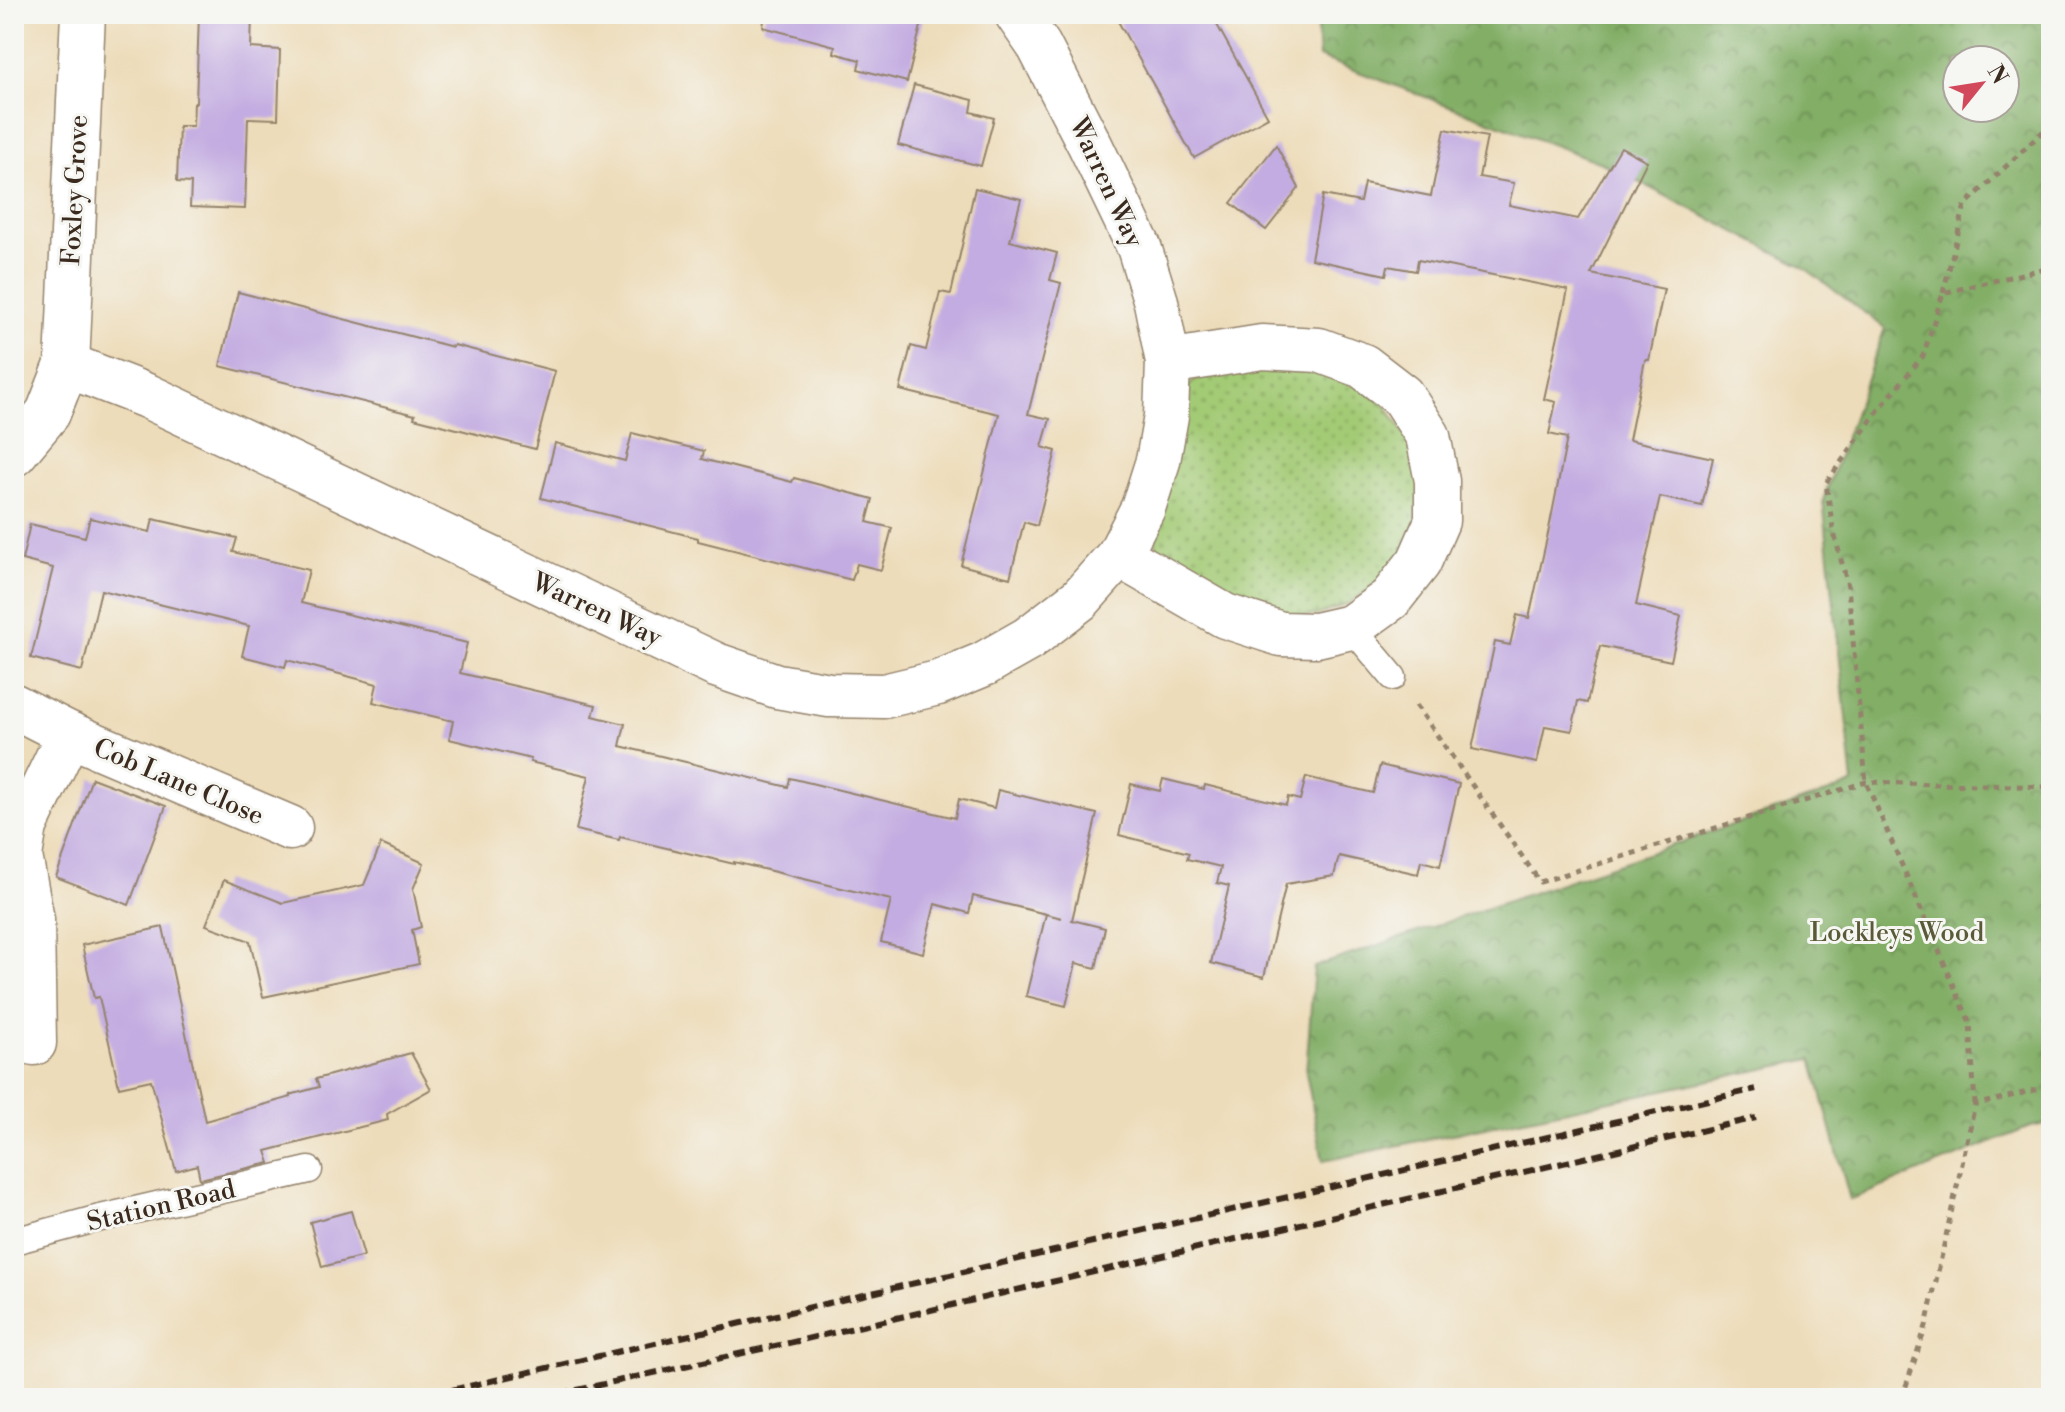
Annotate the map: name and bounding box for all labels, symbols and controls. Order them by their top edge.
north arrow [1941,44,2021,124]
text: N [1981,60,2013,90]
street label: Warren Way [1062,112,1150,253]
street label: Foxley Grove [55,114,95,266]
street label: Warren Way [526,566,667,654]
street label: Cob Lane Close [89,732,268,832]
park label: Lockleys Wood [1810,917,1984,949]
street label: Station Road [84,1173,239,1239]

